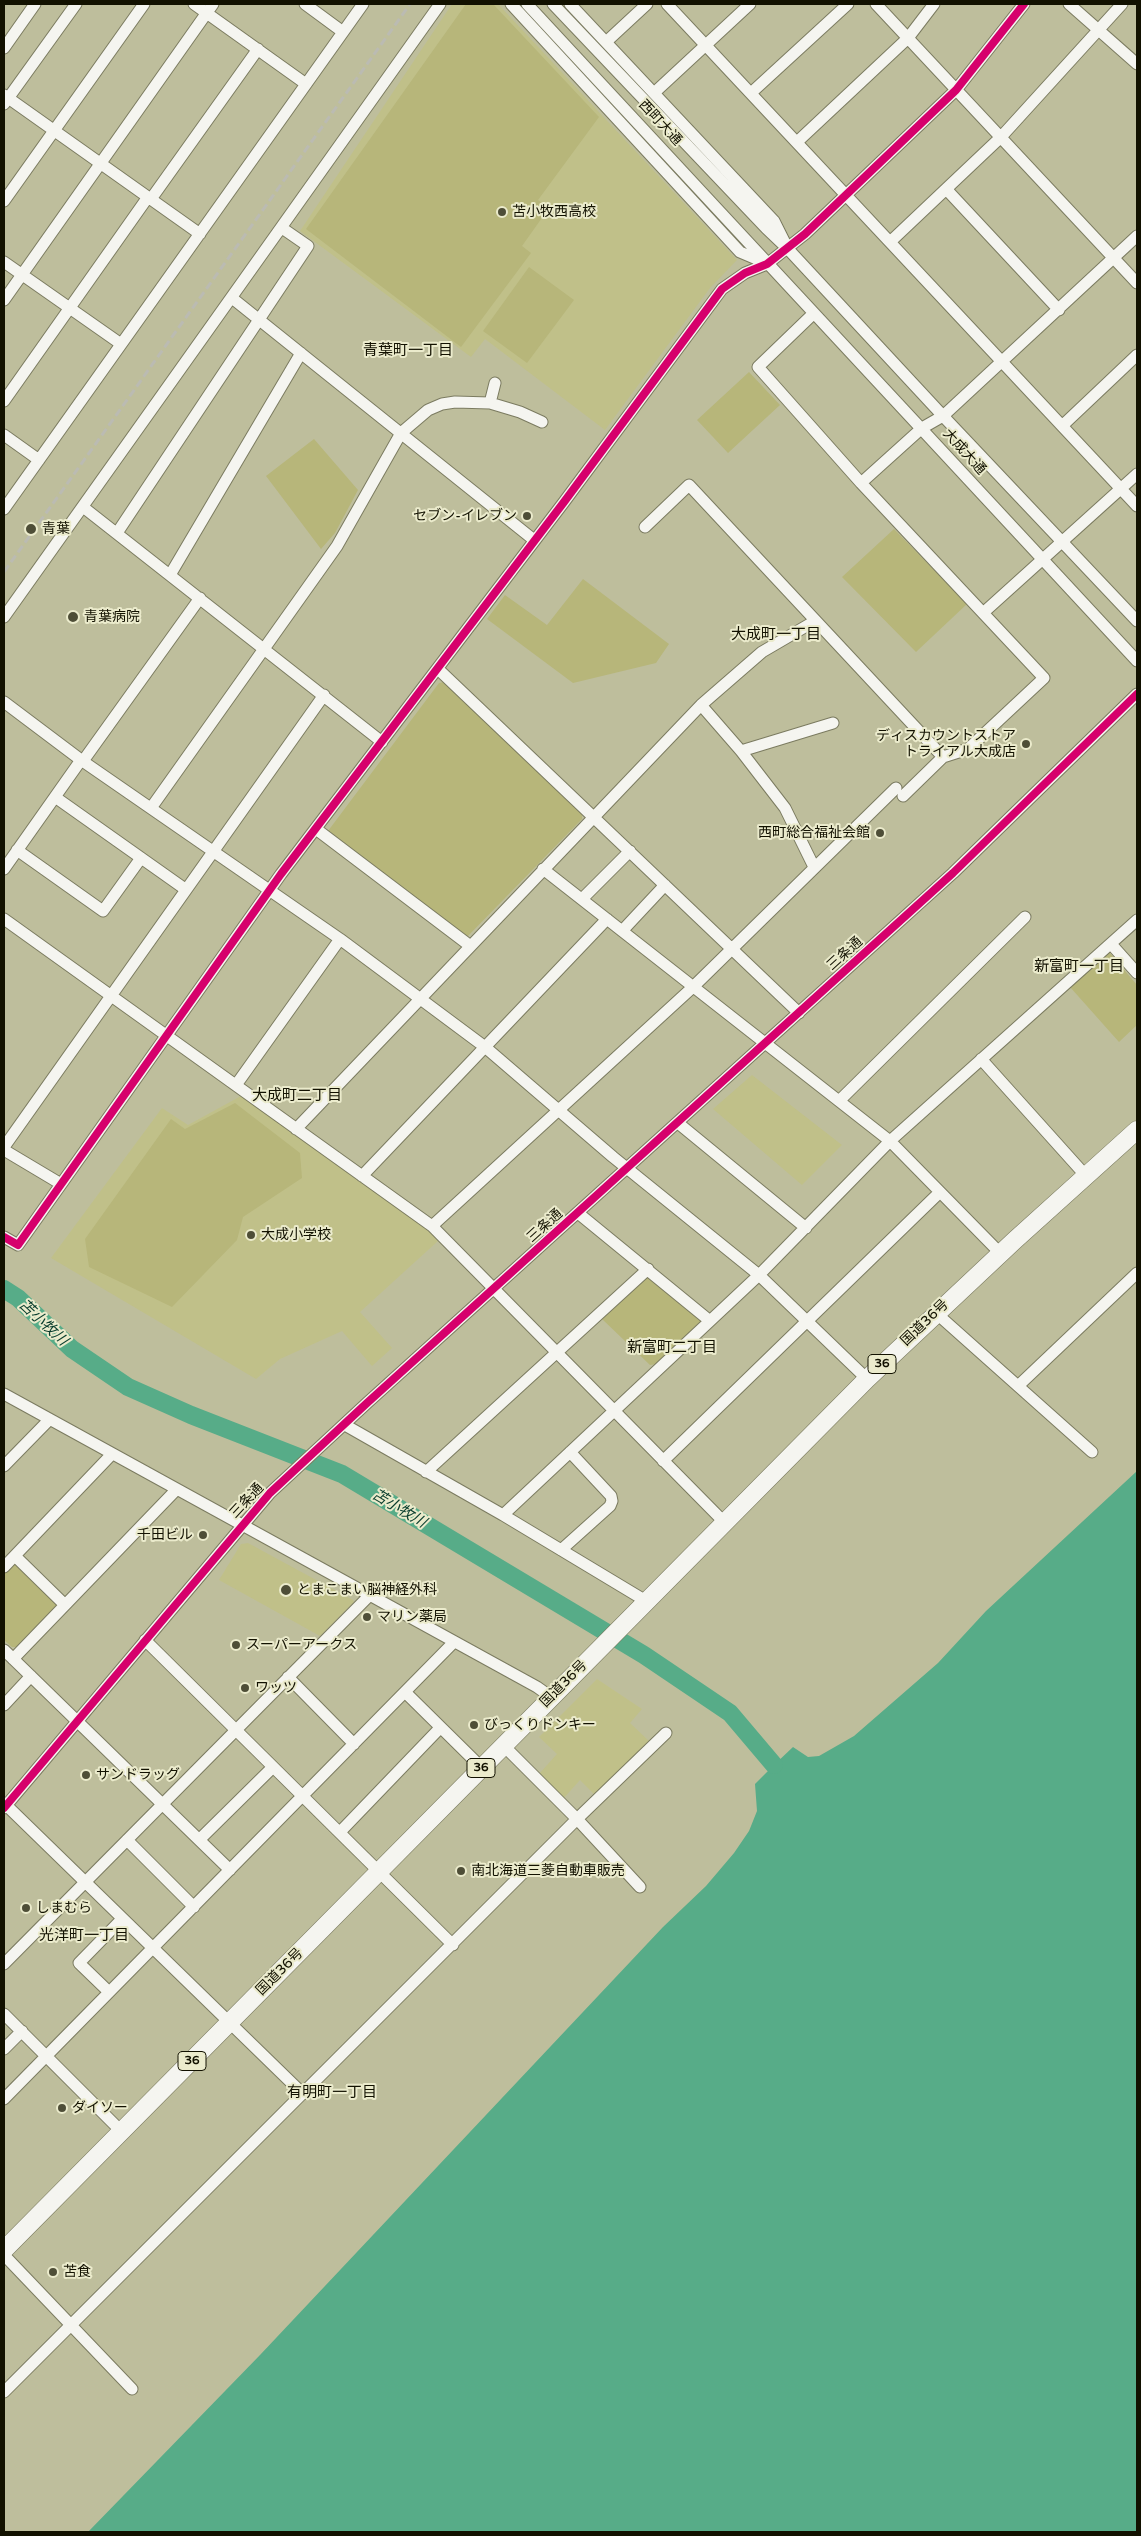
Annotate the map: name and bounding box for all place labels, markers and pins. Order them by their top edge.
place label: 苫小牧西高校 [512,204,596,220]
marker: 苫小牧西高校 [496,206,508,218]
place label: セブン-イレブン [413,508,517,524]
marker: セブン-イレブン [521,510,533,522]
place label: 青葉 [42,521,70,537]
marker: 青葉 [24,522,38,536]
place label: 青葉病院 [84,609,140,625]
marker: 青葉病院 [66,610,80,624]
place label: ディスカウントストア トライアル大成店 [876,728,1016,760]
marker: ディスカウントストア トライアル大成店 [1020,738,1032,750]
place label: 西町総合福祉会館 [758,825,870,841]
marker: 西町総合福祉会館 [874,827,886,839]
place label: 大成小学校 [261,1227,331,1243]
marker: 大成小学校 [245,1229,257,1241]
place label: 千田ビル [137,1527,193,1543]
marker: 千田ビル [197,1529,209,1541]
place label: とまこまい脳神経外科 [297,1582,437,1598]
marker: とまこまい脳神経外科 [279,1583,293,1597]
place label: マリン薬局 [377,1609,447,1625]
marker: マリン薬局 [361,1611,373,1623]
place label: スーパーアークス [246,1637,357,1653]
marker: スーパーアークス [230,1639,242,1651]
place label: ワッツ [255,1680,297,1696]
marker: ワッツ [239,1682,251,1694]
place label: びっくりドンキー [484,1717,596,1733]
marker: びっくりドンキー [468,1719,480,1731]
place label: サンドラッグ [96,1767,180,1783]
marker: サンドラッグ [80,1769,92,1781]
place label: 南北海道三菱自動車販売 [471,1863,625,1879]
marker: 南北海道三菱自動車販売 [455,1865,467,1877]
place label: しまむら [36,1900,92,1916]
marker: しまむら [20,1902,32,1914]
place label: ダイソー [72,2100,128,2116]
marker: ダイソー [56,2102,68,2114]
place label: 苫食 [63,2264,91,2280]
marker: 苫食 [47,2266,59,2278]

